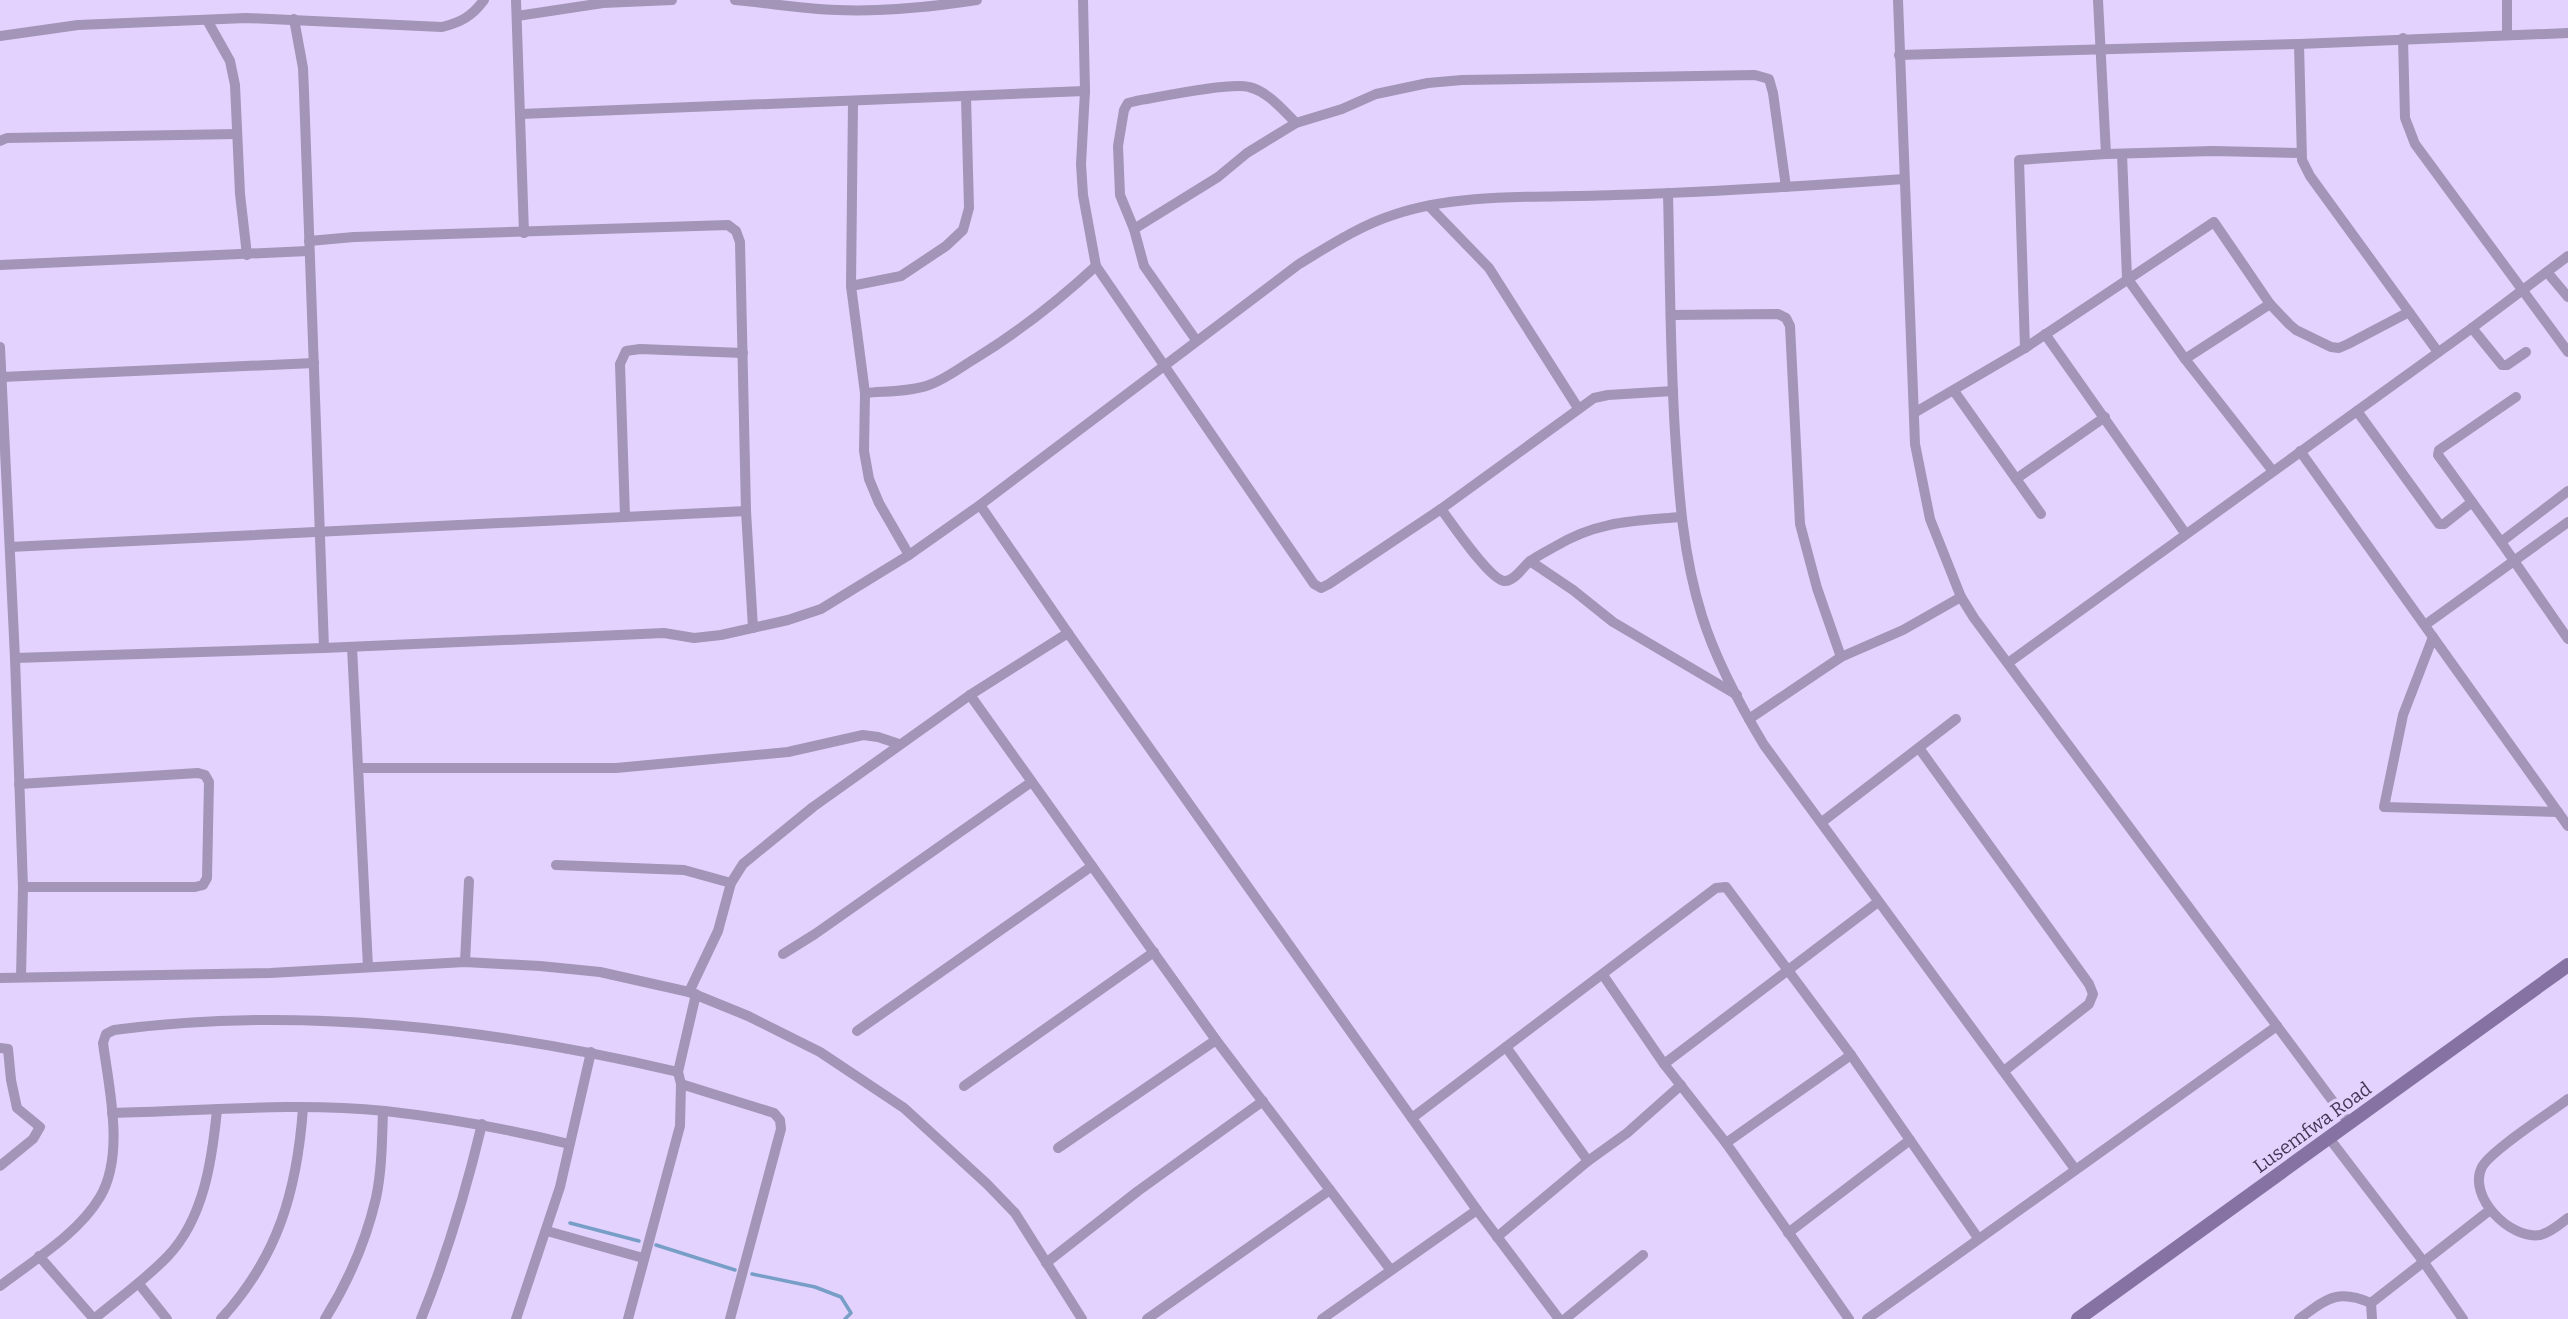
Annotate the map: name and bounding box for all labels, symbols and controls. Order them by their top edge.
street label: Lusemfwa Road [2249,1077,2376,1178]

